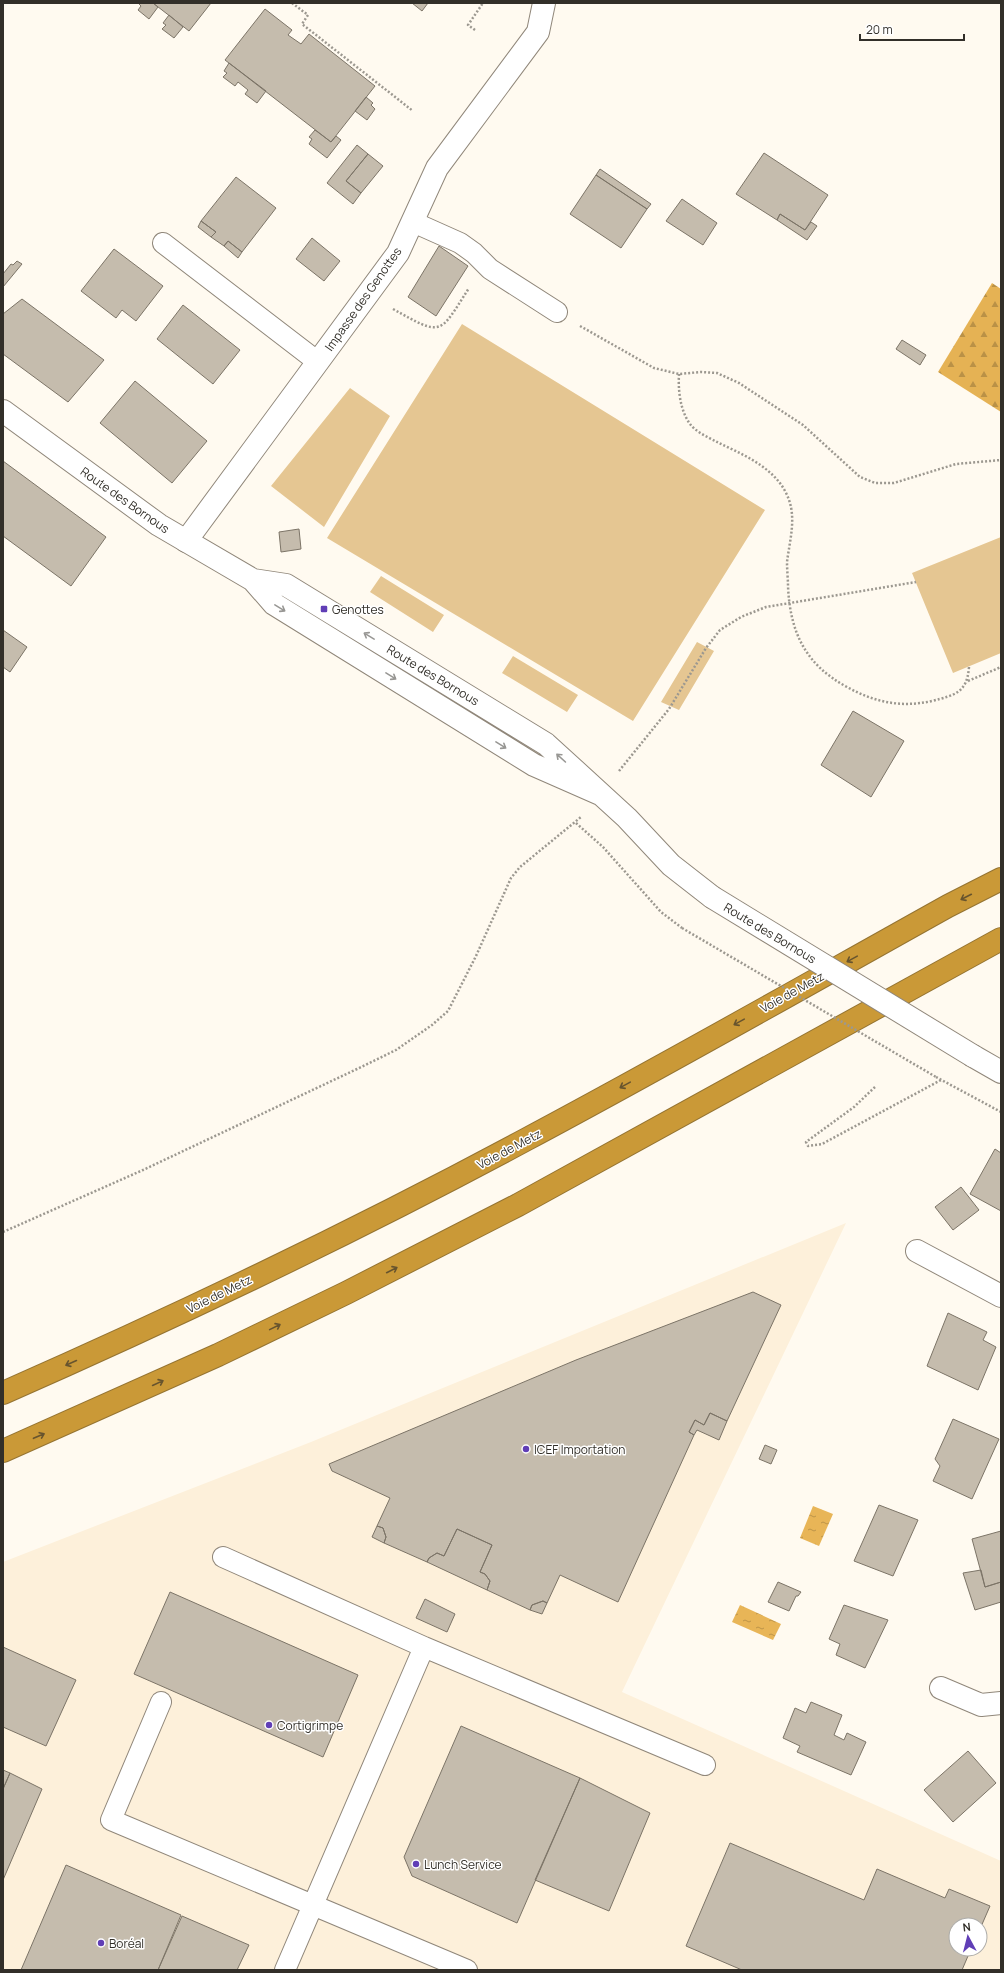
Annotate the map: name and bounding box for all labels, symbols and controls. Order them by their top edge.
scale bar [860,16,964,42]
text: 20 m [866,21,893,38]
street label: Impasse des Genottes [321,244,405,354]
street label: Route des Bornous [77,463,173,537]
place label: Genottes [332,601,384,618]
one-way arrow [274,604,286,612]
marker: Genottes [319,604,329,614]
one-way arrow [363,632,375,640]
street label: Route des Bornous [384,641,482,709]
one-way arrow [385,672,396,680]
one-way arrow [495,741,507,749]
one-way arrow [556,753,566,763]
one-way arrow [961,893,973,901]
street label: Route des Bornous [721,899,819,967]
one-way arrow [847,956,859,964]
street label: Voie de Metz [757,967,827,1017]
one-way arrow [733,1019,745,1027]
one-way arrow [619,1082,631,1090]
street label: Voie de Metz [474,1125,544,1173]
one-way arrow [385,1265,397,1273]
street label: Voie de Metz [184,1271,254,1317]
one-way arrow [269,1323,281,1330]
one-way arrow [66,1360,78,1367]
one-way arrow [151,1379,163,1386]
one-way arrow [32,1431,44,1439]
place label: ICEF Importation [534,1441,625,1458]
marker: ICEF Importation [521,1444,531,1454]
place label: Cortigrimpe [277,1717,343,1734]
marker: Cortigrimpe [264,1720,274,1730]
place label: Lunch Service [424,1856,502,1873]
marker: Lunch Service [411,1859,421,1869]
north arrow [948,1917,988,1957]
text: N [962,1919,972,1935]
place label: Boréal [109,1935,144,1952]
marker: Boréal [96,1938,106,1948]

